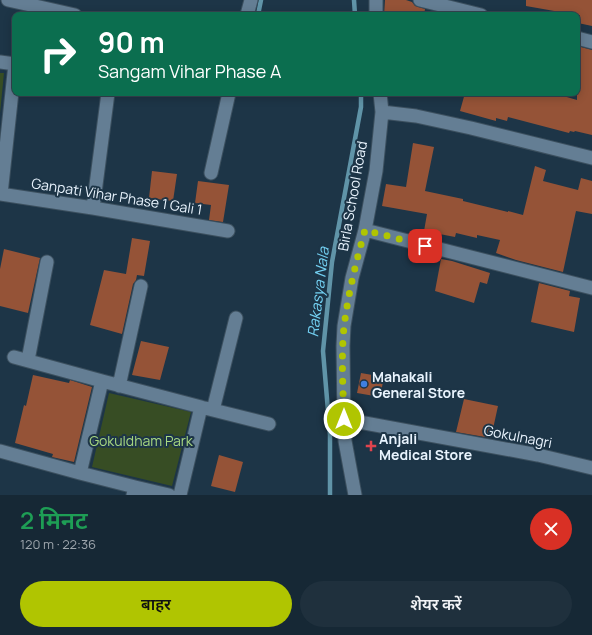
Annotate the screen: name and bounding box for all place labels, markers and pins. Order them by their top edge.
pin [408,229,442,263]
place label: Mahakali General Store [372,367,465,402]
marker: Mahakali General Store [359,379,369,389]
place label: Anjali Medical Store [379,429,472,464]
marker: Anjali Medical Store [366,441,376,451]

